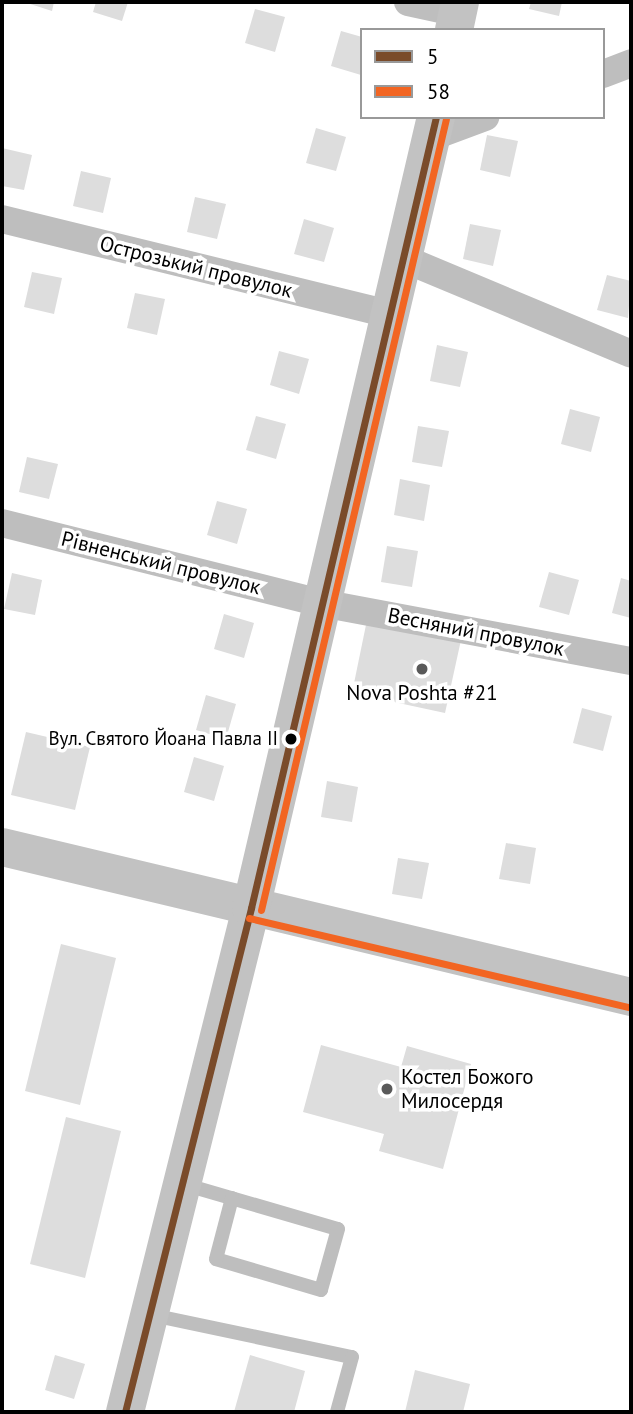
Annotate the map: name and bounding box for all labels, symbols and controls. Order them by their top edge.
legend [360,28,605,119]
text: 5 [427,43,438,70]
text: 58 [427,78,450,105]
street label: Острозький провулок [97,231,295,303]
street label: Рівненський провулок [59,526,263,600]
street label: Весняний провулок [386,603,566,661]
marker: Nova Poshta #21 [414,661,430,677]
place label: Nova Poshta #21 [346,680,498,706]
place label: Вул. Святого Йоана Павла ІІ [47,728,278,750]
marker: Вул. Святого Йоана Павла ІІ [284,732,298,746]
place label: Костел Божого Милосердя [401,1064,534,1114]
marker: Костел Божого Милосердя [379,1081,395,1097]

